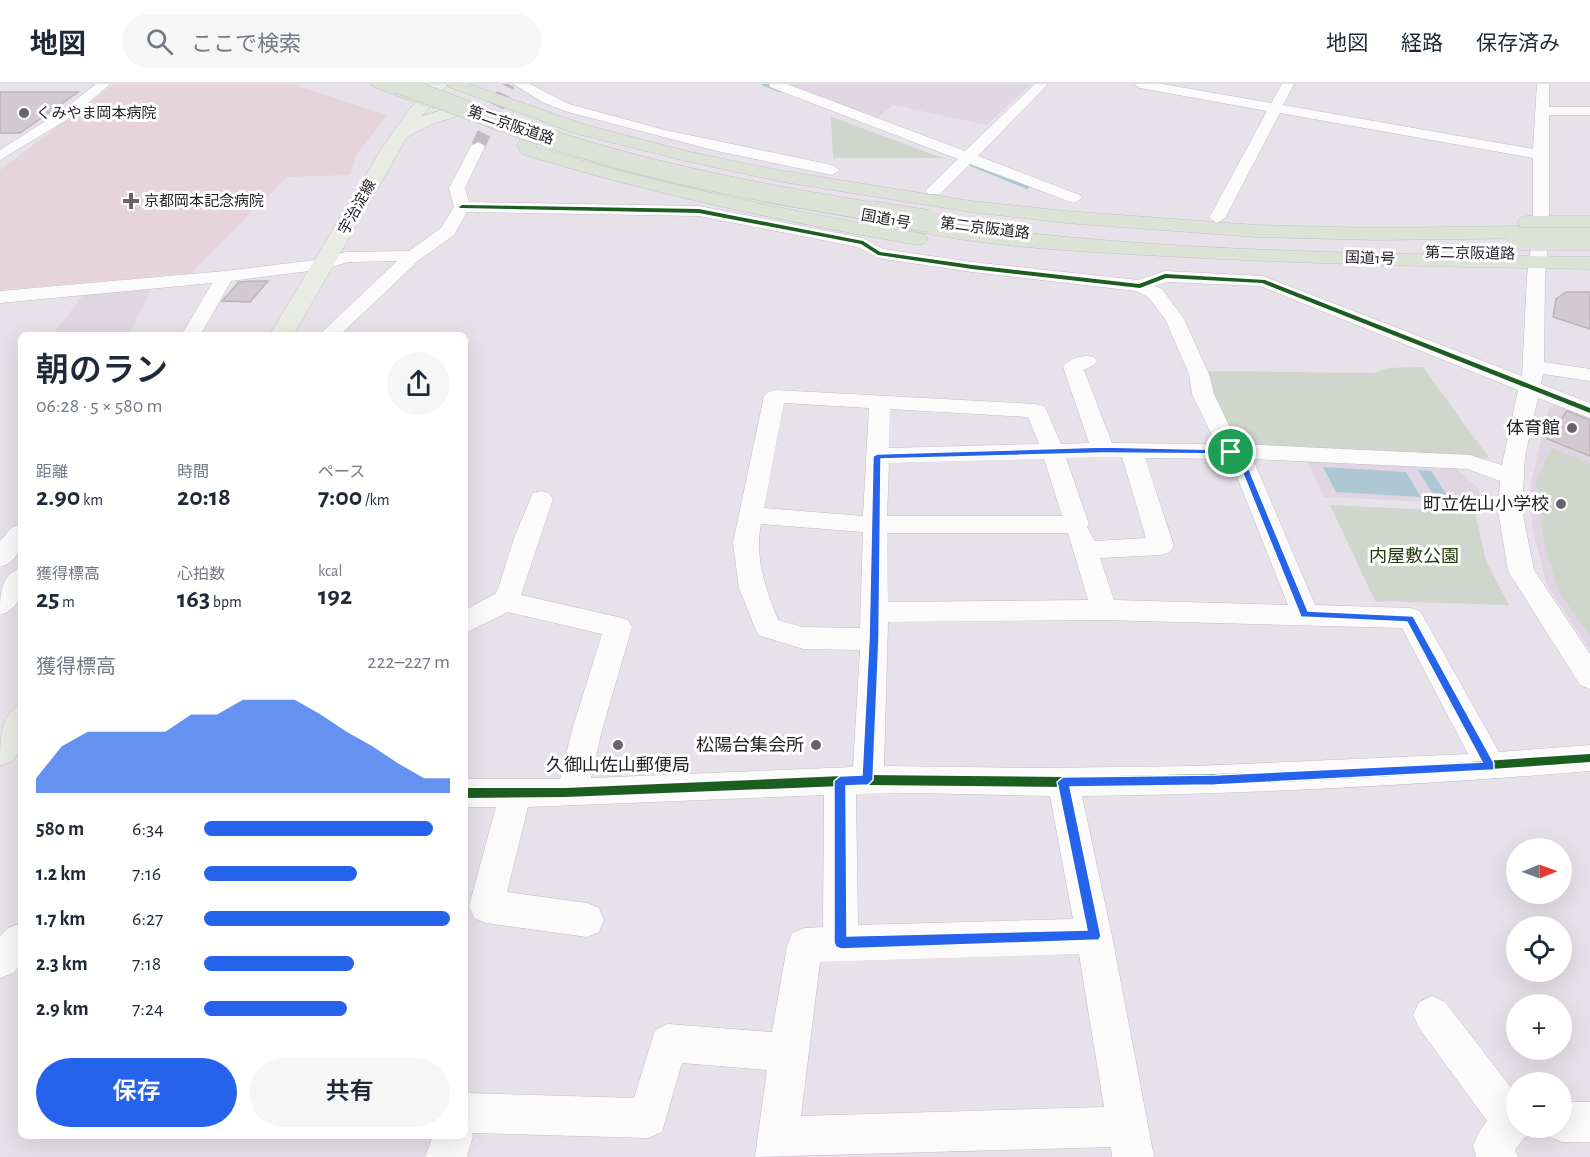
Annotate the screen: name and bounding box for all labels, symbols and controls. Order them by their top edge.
search box [122,14,542,68]
icon: search [143,25,176,58]
text: 地図 [30,31,86,59]
text: ここで検索 [191,33,301,55]
text: 地図 [1326,33,1368,54]
text: 経路 [1401,33,1443,54]
text: 保存済み [1476,33,1560,54]
street label: 第二京阪道路 [466,103,556,147]
place label: くみやま岡本病院 [36,105,157,121]
marker: くみやま岡本病院 [17,106,31,120]
street label: 宇治淀線 [335,177,379,237]
marker: 京都岡本記念病院 [122,192,140,210]
place label: 京都岡本記念病院 [144,193,264,209]
street label: 国道1号 [860,207,912,231]
street label: 第二京阪道路 [939,215,1031,241]
street label: 第二京阪道路 [1425,244,1515,262]
street label: 国道1号 [1345,249,1395,267]
button: share [387,352,450,415]
text: 朝のラン [36,355,168,388]
text: 06:28 · 5 × 580 m [36,396,163,416]
place label: 体育館 [1506,419,1560,438]
marker: 体育館 [1565,421,1579,435]
pin [1205,426,1256,477]
icon: arrive [1214,435,1247,468]
text: 距離 [36,464,68,480]
text: 時間 [177,464,209,480]
text: ペース [318,464,365,480]
text: 2.90 [36,484,80,510]
text: 20:18 [177,484,231,510]
text: 7:00 [318,484,362,510]
text: km [80,492,103,508]
text: /km [362,492,390,508]
place label: 町立佐山小学校 [1423,494,1549,514]
marker: 町立佐山小学校 [1554,497,1568,511]
park label: 内屋敷公園 [1369,546,1459,566]
text: kcal [318,563,342,579]
text: 獲得標高 [36,566,100,582]
text: 心拍数 [177,566,225,582]
text: 192 [318,583,352,609]
text: 25 [36,586,59,612]
text: 163 [177,586,210,612]
text: m [59,594,75,610]
text: bpm [210,594,242,610]
text: 222–227 m [367,652,450,672]
text: 獲得標高 [36,657,116,677]
place label: 松陽台集会所 [696,735,804,755]
marker: 久御山佐山郵便局 [611,738,625,752]
marker: 松陽台集会所 [809,738,823,752]
place label: 久御山佐山郵便局 [546,755,690,775]
text: 580 m [36,819,84,839]
text: 6:34 [132,819,164,839]
north arrow [1506,838,1572,904]
map controls [1506,838,1572,1138]
text: 1.2 km [36,864,86,884]
text: 7:16 [132,864,161,884]
text: 1.7 km [36,909,85,929]
text: 6:27 [132,909,163,929]
button: locate [1506,916,1572,982]
text: 2.3 km [36,954,88,974]
text: 7:18 [132,954,161,974]
button: + [1506,994,1572,1060]
text: 2.9 km [36,999,89,1019]
text: 7:24 [132,999,164,1019]
button: 保存 [36,1058,237,1127]
button: 共有 [249,1058,450,1127]
button: − [1506,1072,1572,1138]

